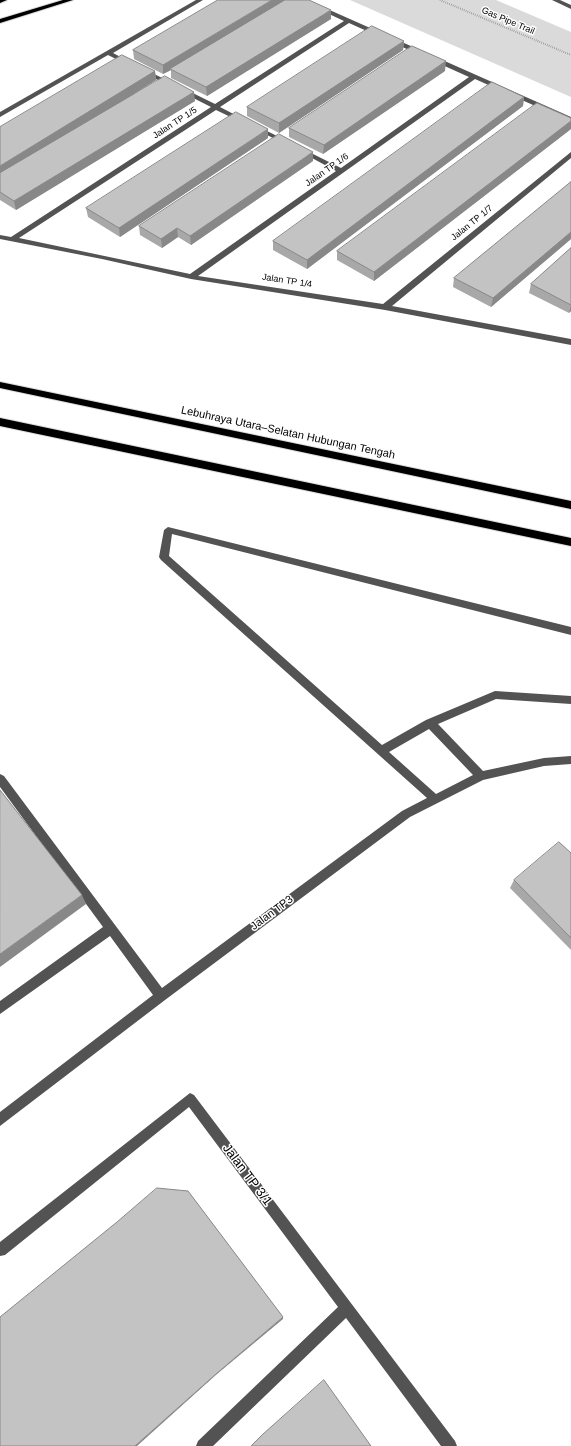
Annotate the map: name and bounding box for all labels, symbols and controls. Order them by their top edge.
street label: Gas Pipe Trail [480,5,536,37]
street label: Jalan TP 1/5 [151,105,199,141]
street label: Jalan TP 1/6 [303,151,351,189]
street label: Jalan TP 1/7 [449,203,495,243]
street label: Jalan TP 1/4 [261,272,313,290]
street label: Lebuhraya Utara–Selatan Hubungan Tengah [180,404,396,462]
street label: Jalan TP3 [248,893,296,933]
street label: Jalan TP 3/1 [219,1141,275,1209]

